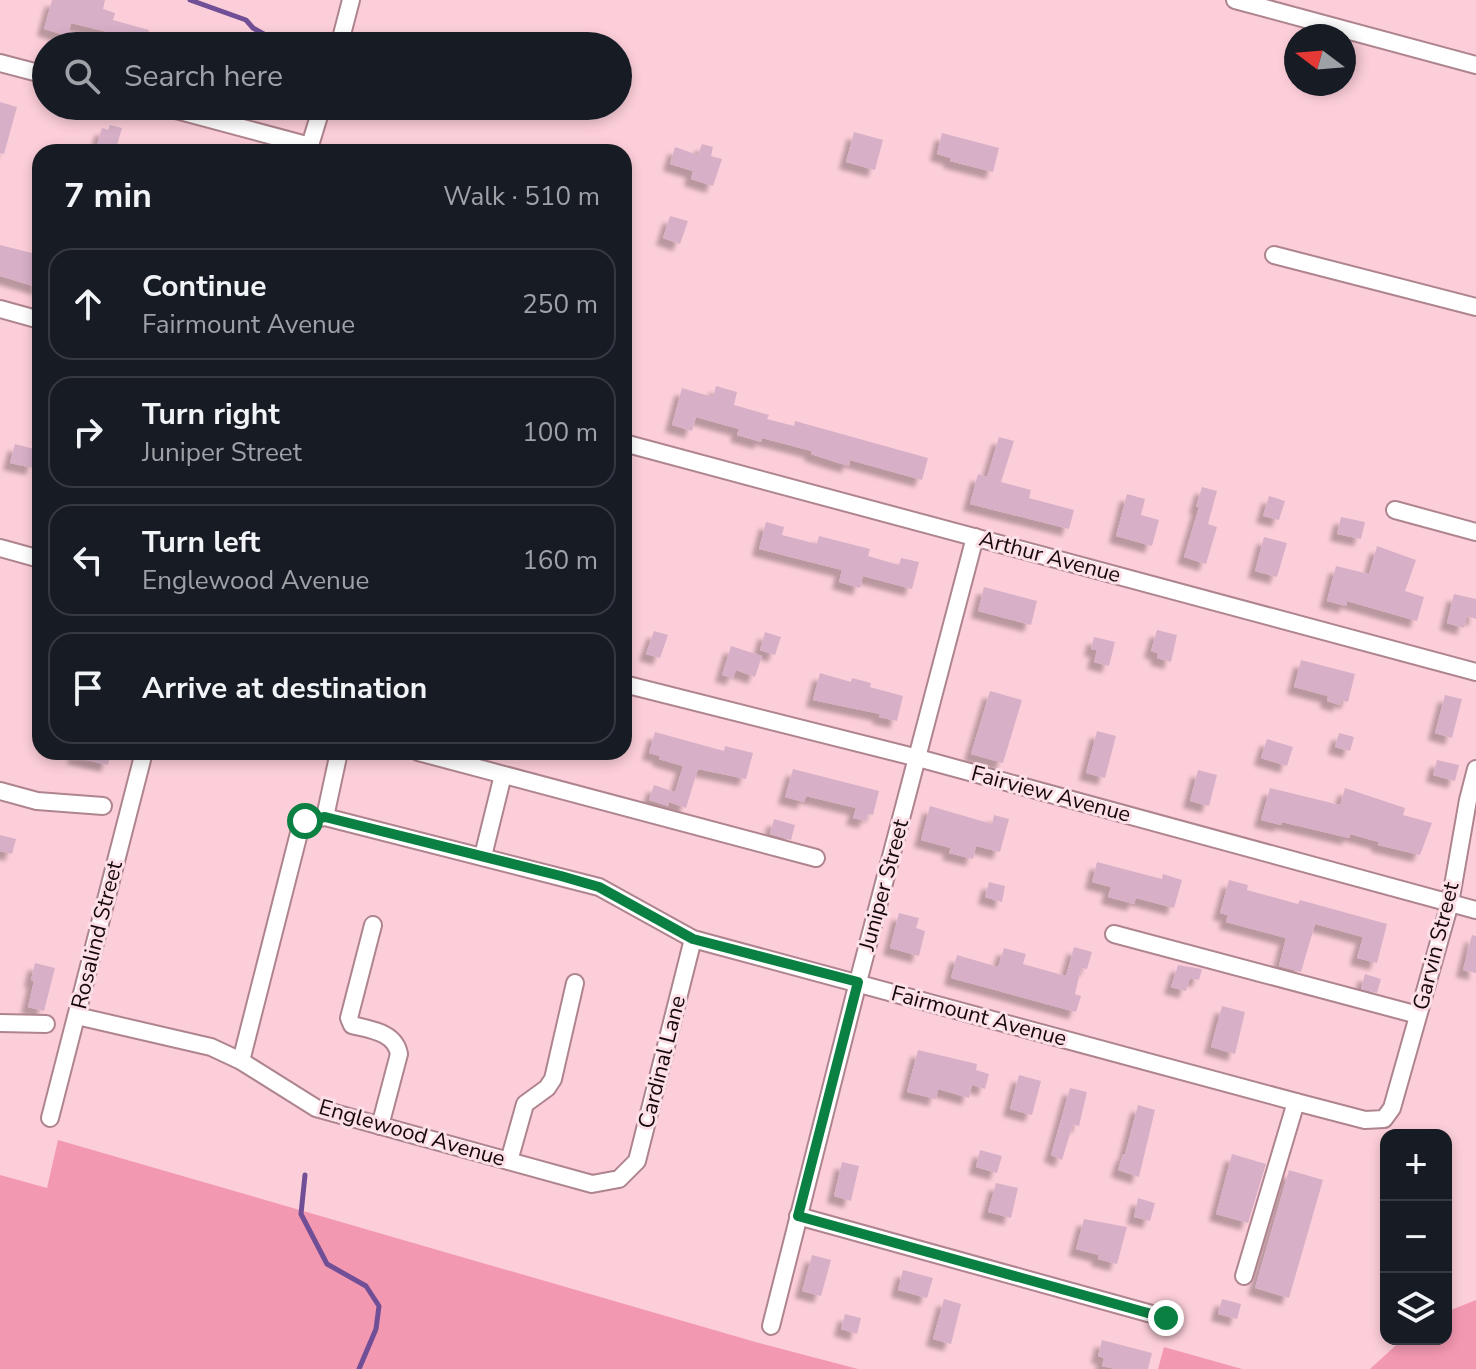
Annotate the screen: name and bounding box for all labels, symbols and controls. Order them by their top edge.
north arrow [1284,24,1356,96]
search box [32,32,632,120]
icon: search [60,54,104,98]
text: Search here [124,56,283,97]
text: 7 min [64,173,152,219]
text: Walk · 510 m [443,179,600,214]
text: Continue [142,266,267,307]
icon: ahead [66,282,110,326]
text: 250 m [522,287,598,322]
text: Fairmount Avenue [142,307,355,342]
text: Turn right [142,394,280,435]
icon: right [66,410,110,454]
text: 100 m [522,415,598,450]
text: Juniper Street [142,435,302,470]
text: Turn left [142,522,260,563]
street label: Arthur Avenue [976,524,1124,590]
icon: left [66,538,110,582]
text: 160 m [522,543,598,578]
text: Englewood Avenue [142,563,369,598]
icon: arrive [66,666,110,710]
text: Arrive at destination [142,668,427,709]
street label: Fairview Avenue [968,758,1134,830]
route start [287,803,323,839]
street label: Juniper Street [852,816,916,955]
street label: Rosalind Street [64,858,130,1012]
street label: Garvin Street [1406,879,1466,1013]
street label: Fairmount Avenue [888,978,1070,1054]
street label: Cardinal Lane [631,992,693,1132]
street label: Englewood Avenue [315,1092,509,1174]
map controls [1380,1129,1452,1345]
button: + [1380,1129,1452,1201]
button: − [1380,1201,1452,1273]
button: layers [1380,1273,1452,1345]
route end [1148,1300,1184,1336]

